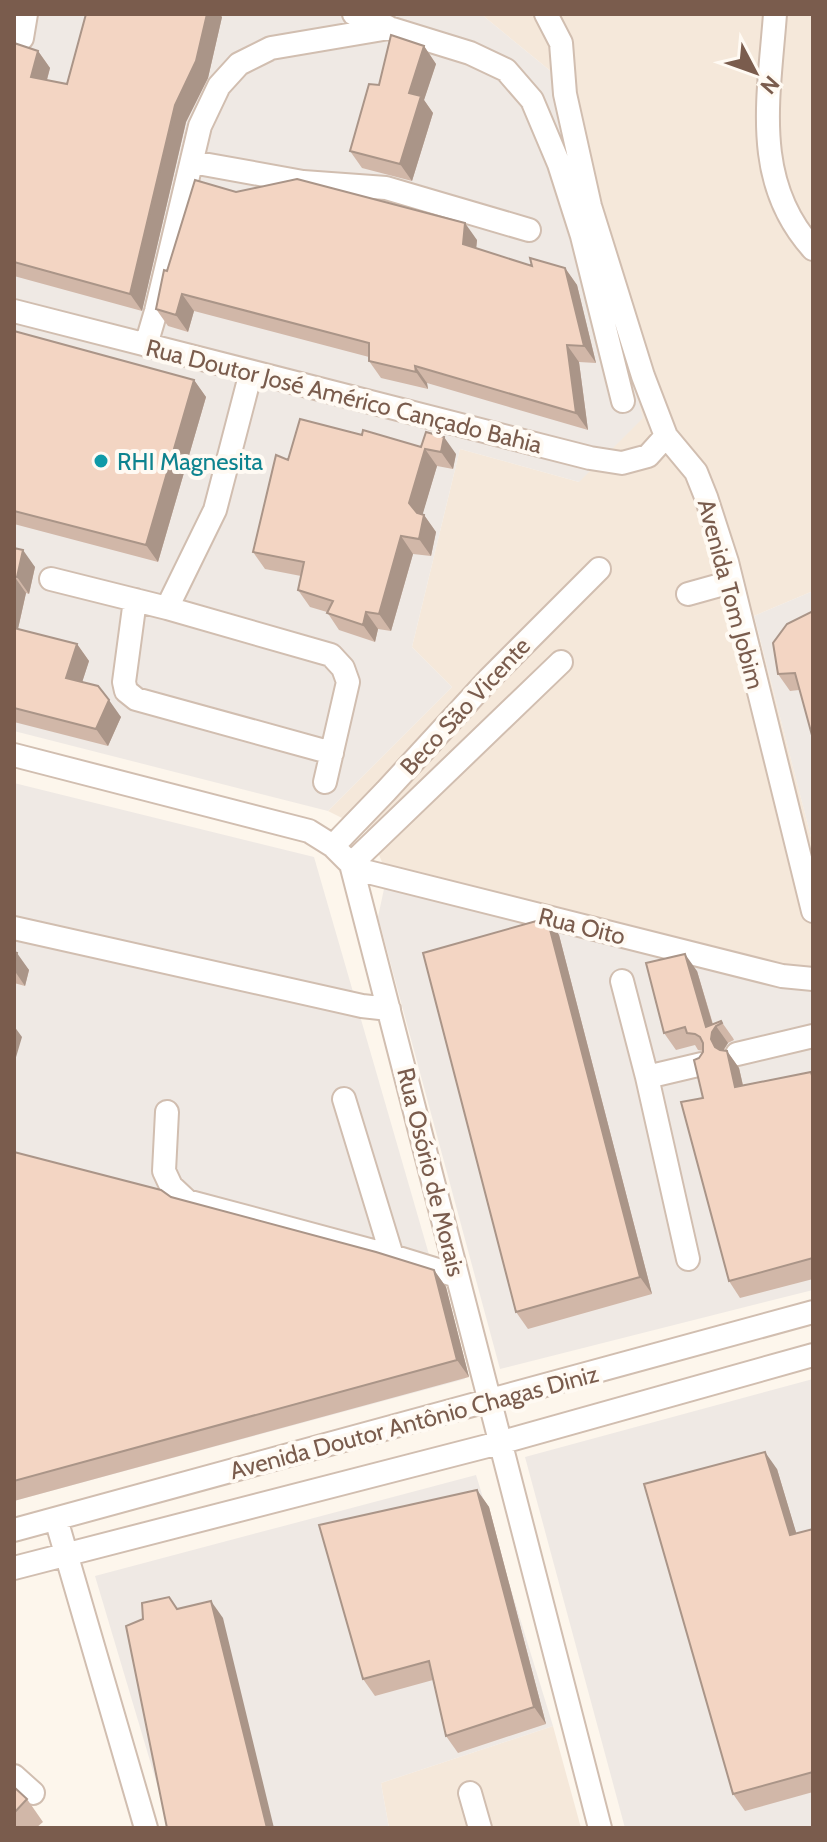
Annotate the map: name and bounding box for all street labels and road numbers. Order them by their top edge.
street label: Rua Doutor José Américo Cançado Bahia [143,333,546,459]
street label: Avenida Tom Jobim [692,496,770,692]
street label: Beco São Vicente [394,631,536,781]
street label: Rua Oito [536,901,628,951]
street label: Rua Osório de Morais [391,1065,471,1279]
street label: Avenida Doutor Antônio Chagas Diniz [227,1359,601,1485]

